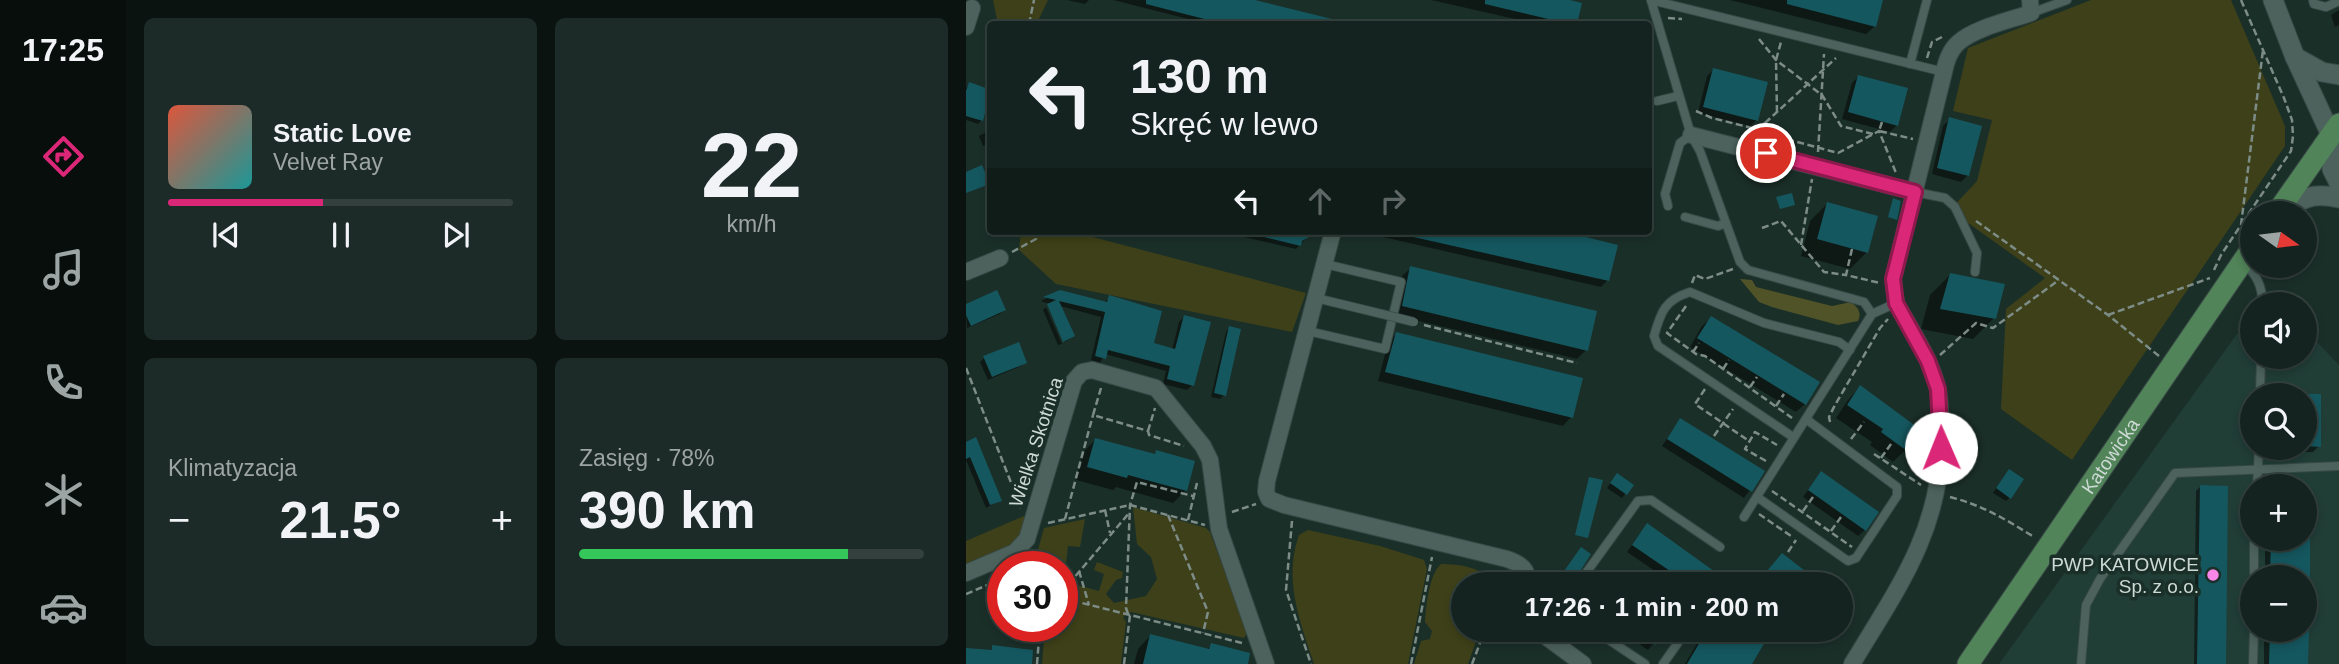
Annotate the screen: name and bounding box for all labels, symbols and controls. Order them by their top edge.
text: 17:25 [22,32,104,68]
icon: left [1015,49,1106,140]
text: 130 m [1130,49,1269,103]
text: Skręć w lewo [1130,106,1319,142]
text: 22 [701,115,802,216]
text: Static Love [273,118,412,148]
pin [1736,123,1796,183]
icon: directions [39,132,88,181]
icon: arrive [1747,134,1785,172]
text: Velvet Ray [273,149,383,175]
icon: left [1228,182,1266,220]
icon: ahead [1301,182,1339,220]
icon: right [1374,182,1412,220]
north arrow [2240,201,2317,278]
map controls [2240,201,2317,642]
text: km/h [727,211,776,237]
icon: previous [207,216,245,254]
icon: pause [322,216,360,254]
icon: next [437,216,475,254]
icon: music [39,245,88,294]
button: sound [2240,292,2317,369]
icon: phone [39,358,88,407]
street label: Wielka Skotnica [1005,374,1067,510]
button: search [2240,383,2317,460]
position arrow [1904,411,1978,485]
street label: Katowicka [2077,414,2143,498]
text: Zasięg · 78% [579,445,715,471]
text: Klimatyzacja [168,455,297,481]
icon: climate [39,470,88,519]
button: + [2240,474,2317,551]
text: 390 km [579,481,755,539]
text: 21.5° [279,491,402,549]
text: − [168,499,190,541]
text: + [491,499,513,541]
speed limit sign: 30 [987,551,1078,642]
place label: PWP KATOWICE Sp. z o.o. [2051,554,2199,597]
button: − [2240,565,2317,642]
marker: PWP KATOWICE Sp. z o.o. [2205,567,2221,583]
icon: car [39,583,88,632]
text: 17:26 · 1 min · 200 m [1525,592,1779,622]

